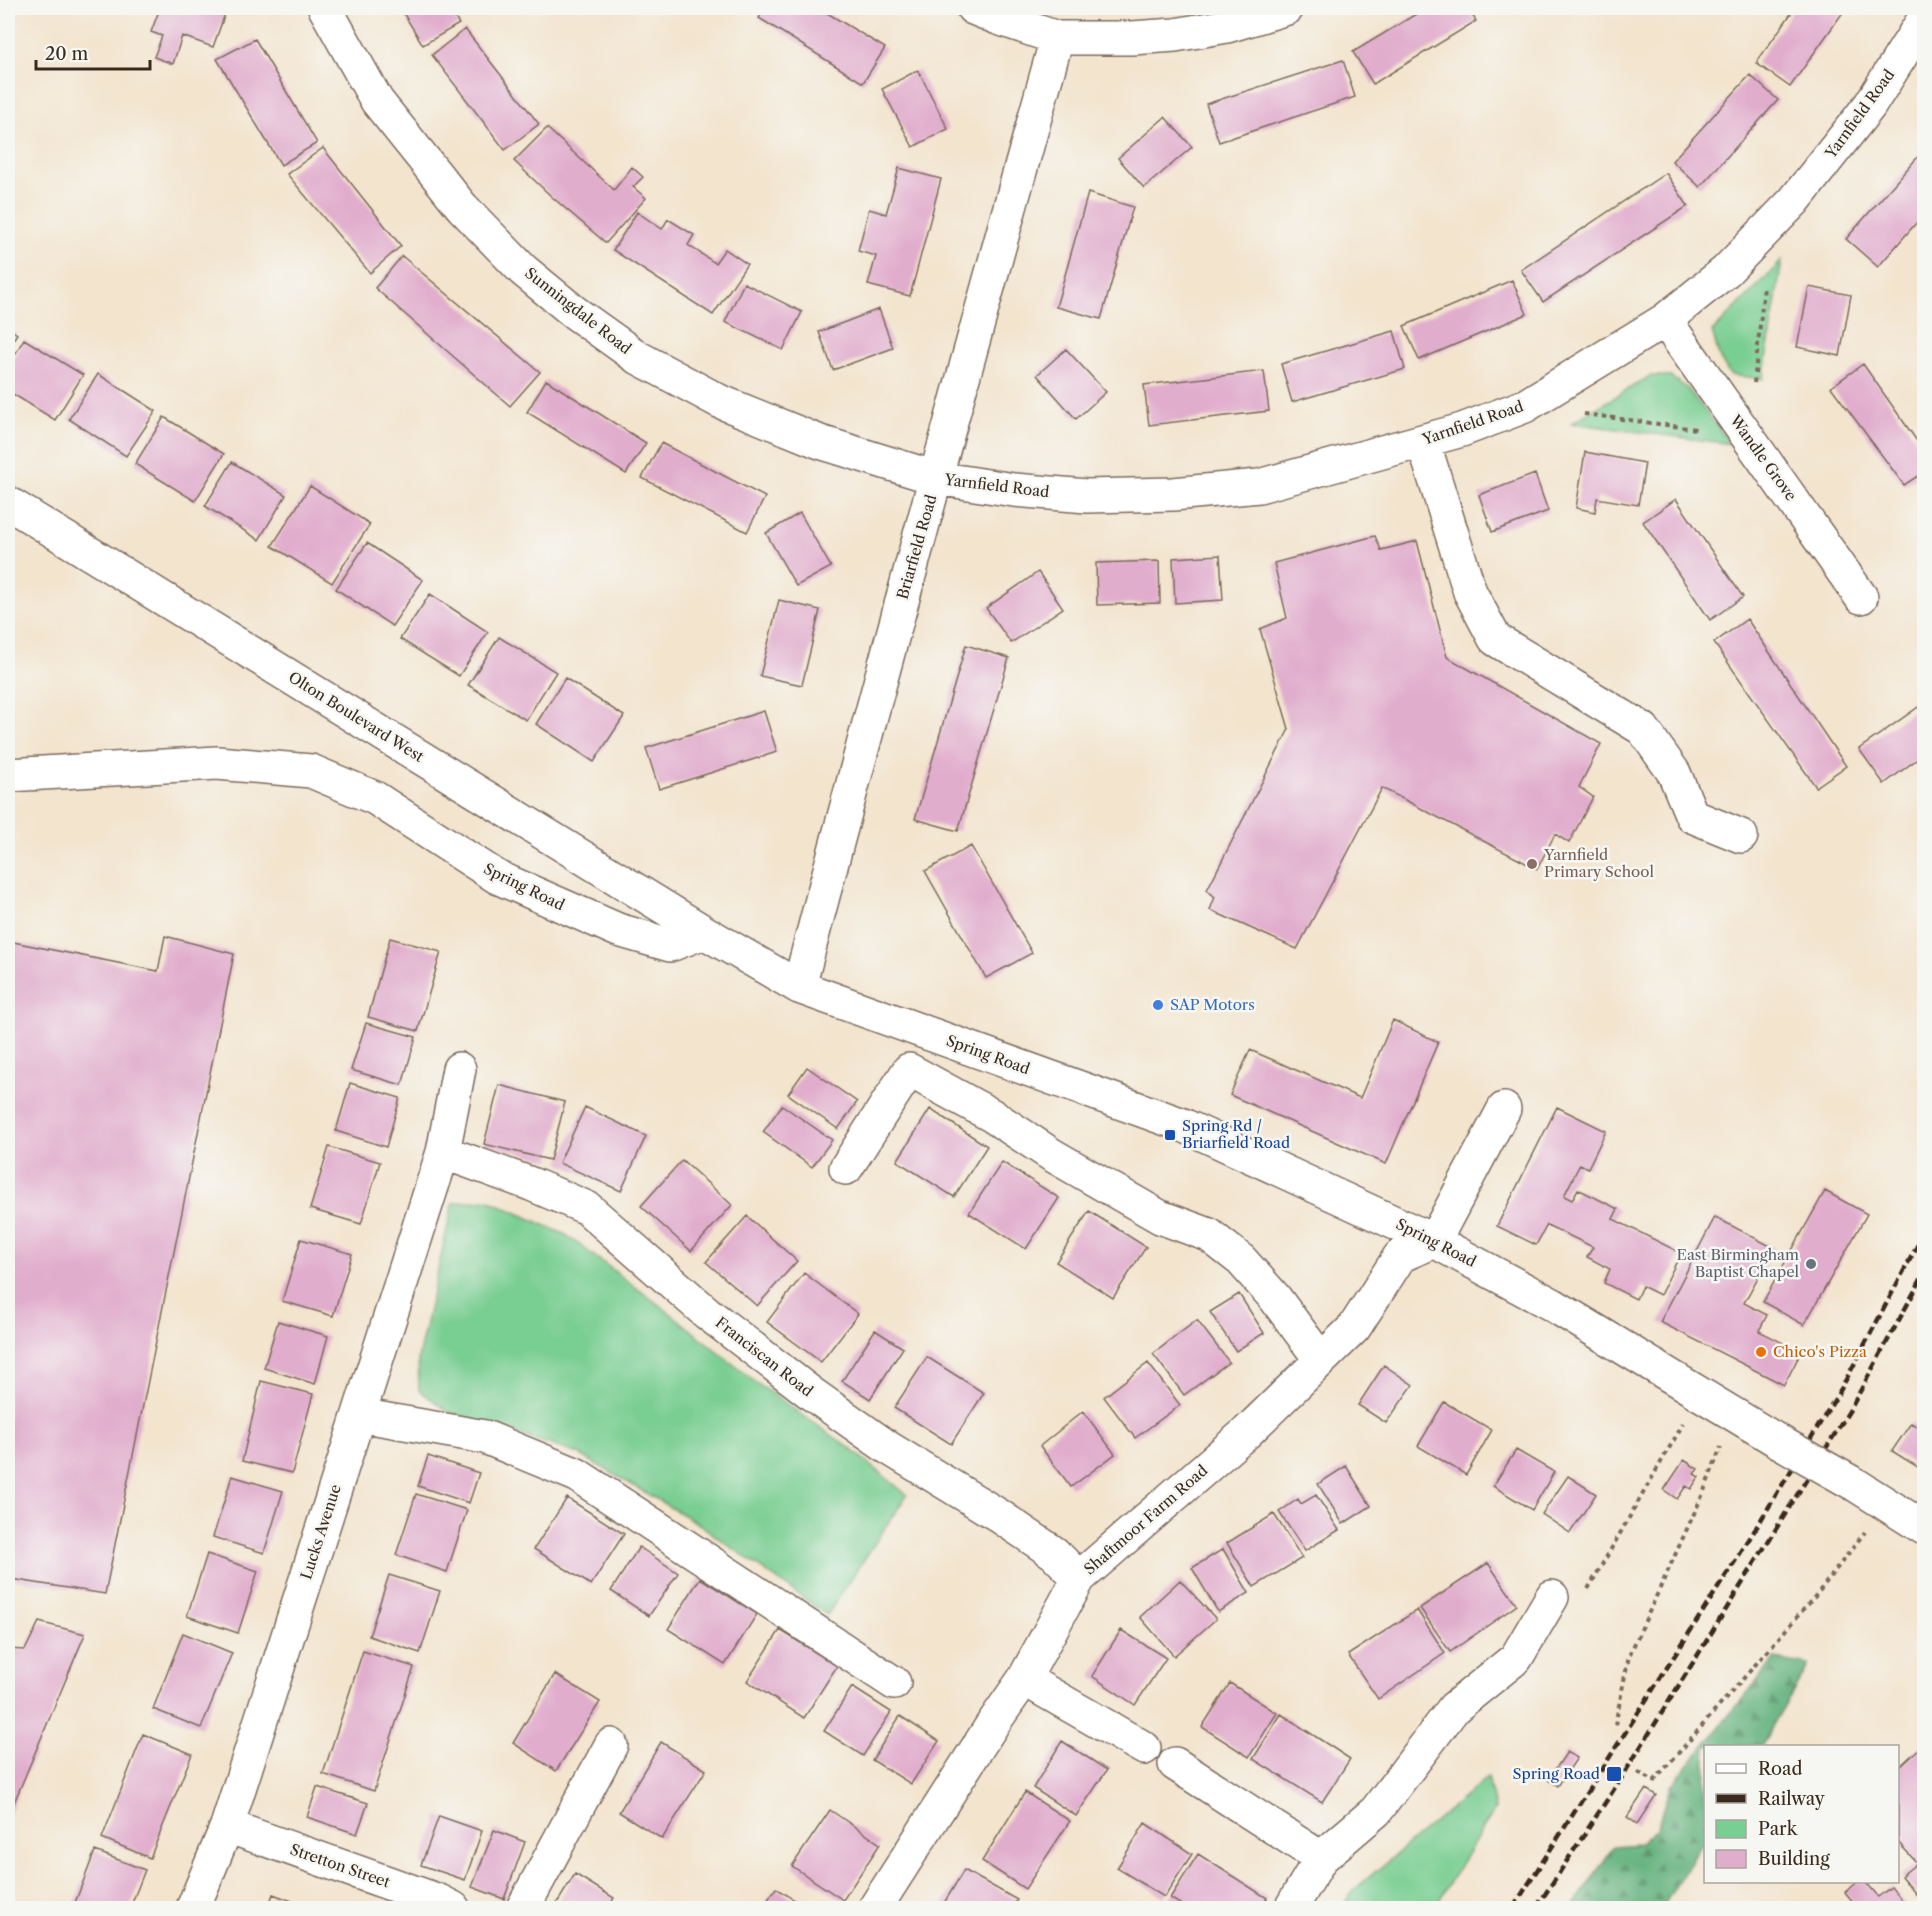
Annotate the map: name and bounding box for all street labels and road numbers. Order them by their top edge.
street label: Yarnfield Road [1820,66,1898,163]
street label: Sunningdale Road [521,263,635,358]
street label: Yarnfield Road [1419,396,1526,449]
street label: Wandle Grove [1725,410,1801,504]
street label: Yarnfield Road [943,470,1051,501]
street label: Briarfield Road [892,492,941,601]
street label: Olton Boulevard West [285,667,428,766]
street label: Spring Road [481,859,568,914]
street label: Spring Road [944,1031,1033,1078]
street label: Spring Road [1393,1214,1480,1271]
street label: Franciscan Road [712,1313,817,1401]
street label: Shaftmoor Farm Road [1080,1461,1211,1578]
street label: Lucks Avenue [296,1482,345,1582]
street label: Stretton Street [288,1840,393,1892]

